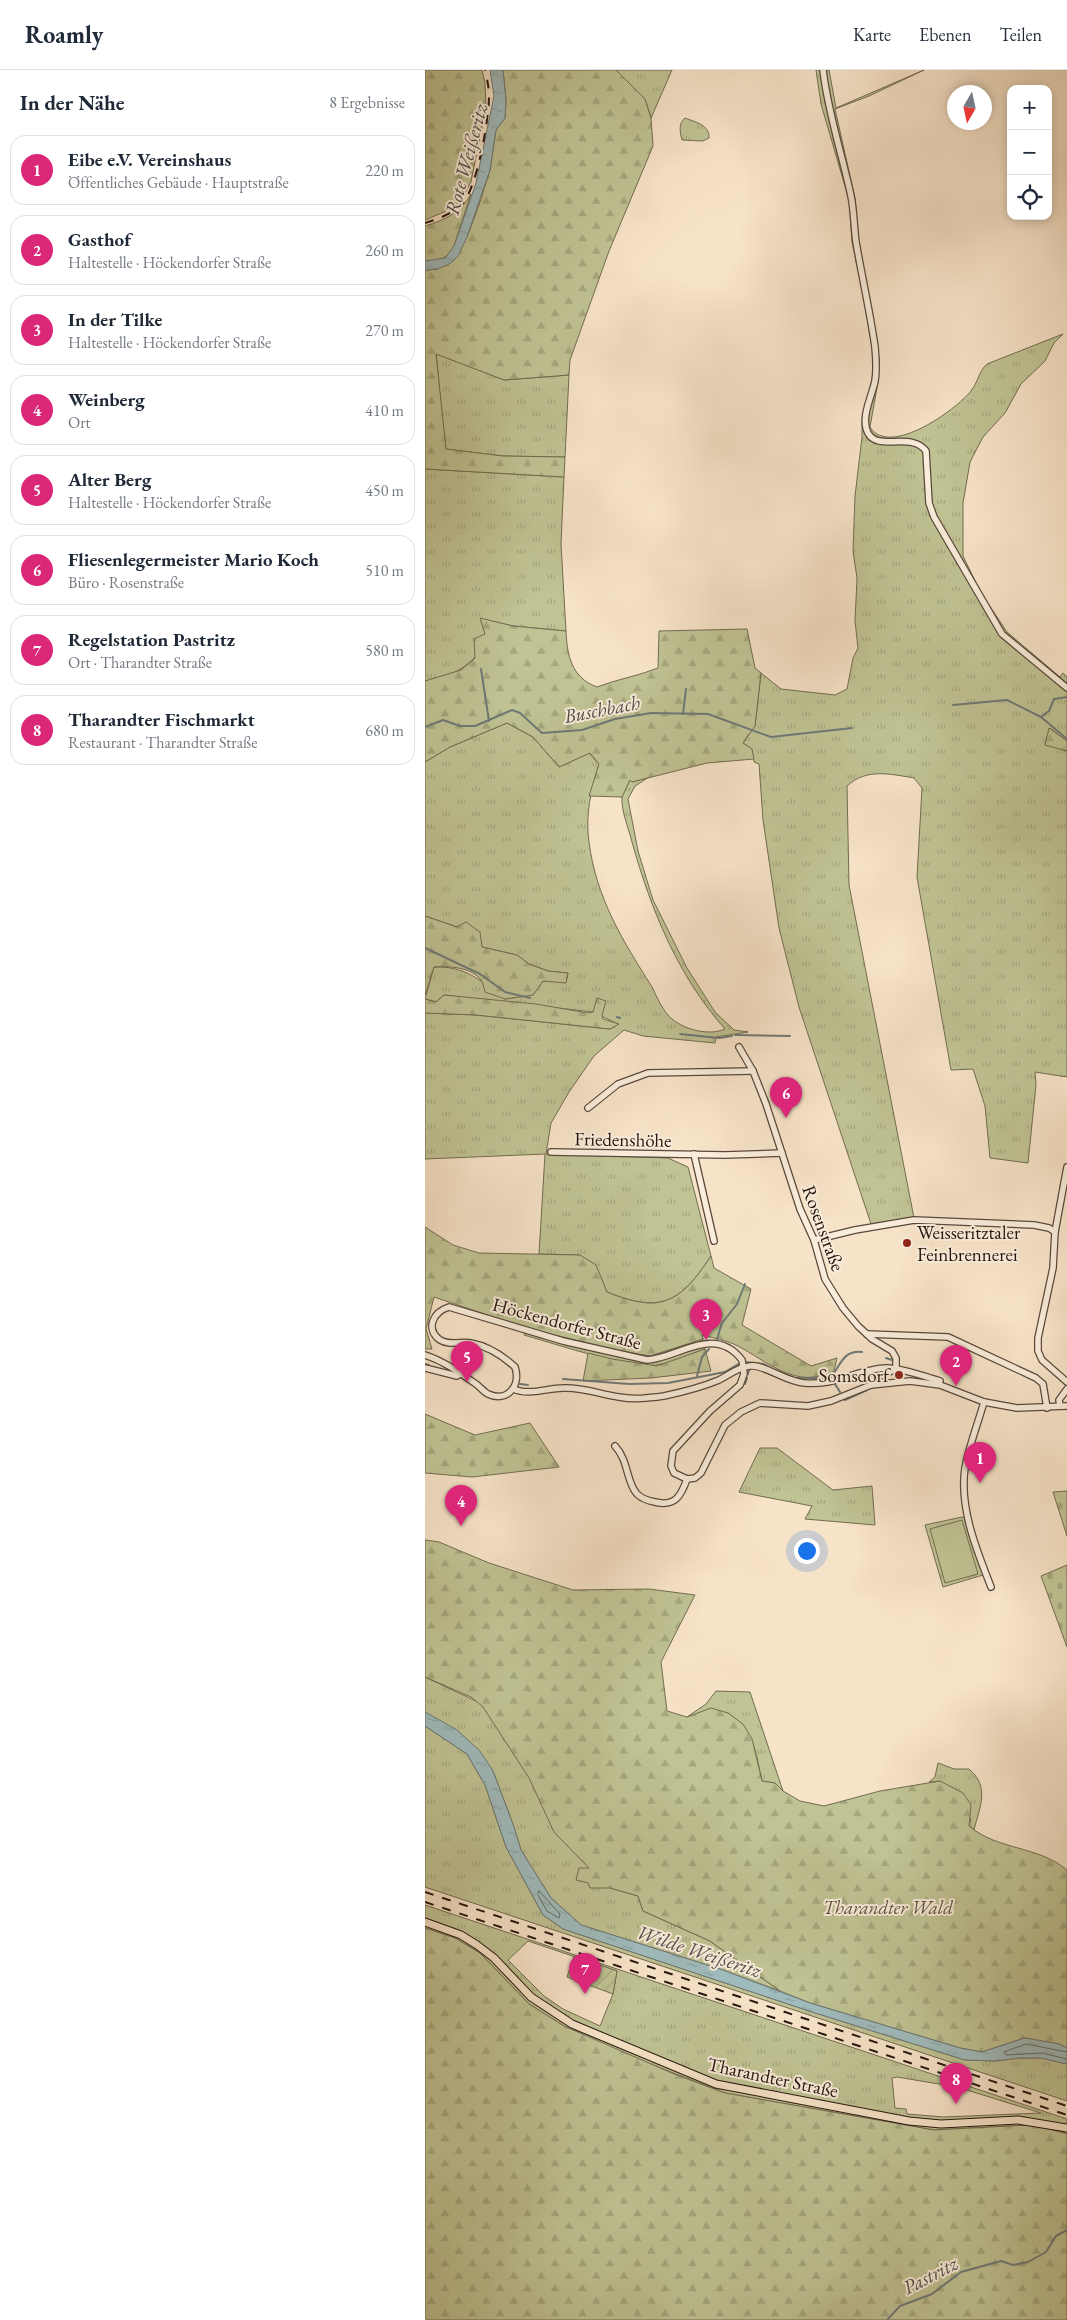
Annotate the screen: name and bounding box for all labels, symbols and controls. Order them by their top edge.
text: Roamly [25,19,103,50]
text: Karte [853,23,891,46]
text: Ebenen [919,23,972,46]
text: Teilen [1000,23,1042,46]
north arrow [947,85,992,130]
map controls [1007,85,1052,220]
button: + [1007,85,1052,130]
text: In der Nähe [20,89,125,116]
text: 8 Ergebnisse [329,92,405,113]
water label: Rote Weißeritz [439,99,494,218]
button: − [1007,130,1052,175]
text: Eibe e.V. Vereinshaus [68,147,231,172]
text: 1 [33,160,41,181]
text: 220 m [365,160,404,181]
text: Öffentliches Gebäude · Hauptstraße [68,172,289,193]
button: locate [1007,175,1052,220]
text: Gasthof [68,227,131,252]
text: 2 [33,240,41,261]
text: 260 m [365,240,404,261]
text: Haltestelle · Höckendorfer Straße [68,252,271,273]
text: In der Tilke [68,307,162,332]
text: 3 [33,320,41,341]
text: 270 m [365,320,404,341]
text: Haltestelle · Höckendorfer Straße [68,332,271,353]
text: Weinberg [68,387,145,412]
text: 4 [33,400,41,421]
text: 410 m [365,400,404,421]
text: Ort [68,412,91,433]
text: Alter Berg [68,467,151,492]
text: 5 [33,480,41,501]
text: 450 m [365,480,404,501]
text: Haltestelle · Höckendorfer Straße [68,492,271,513]
text: Fliesenlegermeister Mario Koch [68,547,319,572]
text: 6 [33,560,41,581]
text: 510 m [365,560,404,581]
text: Büro · Rosenstraße [68,572,184,593]
text: Regelstation Pastritz [68,627,235,652]
text: 7 [33,640,41,661]
text: 580 m [365,640,404,661]
text: Ort · Tharandter Straße [68,652,212,673]
water label: Buschbach [561,689,642,729]
text: Tharandter Fischmarkt [68,707,255,732]
text: 8 [33,720,41,741]
text: 680 m [365,720,404,741]
text: Restaurant · Tharandter Straße [68,732,257,753]
pin: 6 [770,1077,802,1118]
street label: Friedenshöhe [574,1126,672,1153]
street label: Rosenstraße [796,1182,851,1275]
place label: Weisseritztaler Feinbrennerei [917,1220,1021,1267]
marker: Weisseritztaler Feinbrennerei [901,1237,913,1249]
street label: Höckendorfer Straße [490,1292,644,1355]
pin: 3 [690,1299,722,1340]
pin: 5 [451,1341,483,1382]
pin: 2 [940,1345,972,1386]
place label: Somsdorf [818,1363,891,1388]
marker: Somsdorf [893,1369,905,1381]
pin: 1 [964,1442,996,1483]
pin: 4 [445,1485,477,1526]
your location [794,1538,820,1564]
park label: Tharandter Wald [823,1895,953,1920]
water label: Wilde Weißeritz [633,1919,765,1984]
pin: 7 [569,1953,601,1994]
street label: Tharandter Straße [705,2051,840,2104]
pin: 8 [940,2063,972,2104]
water label: Pastritz [898,2249,963,2300]

